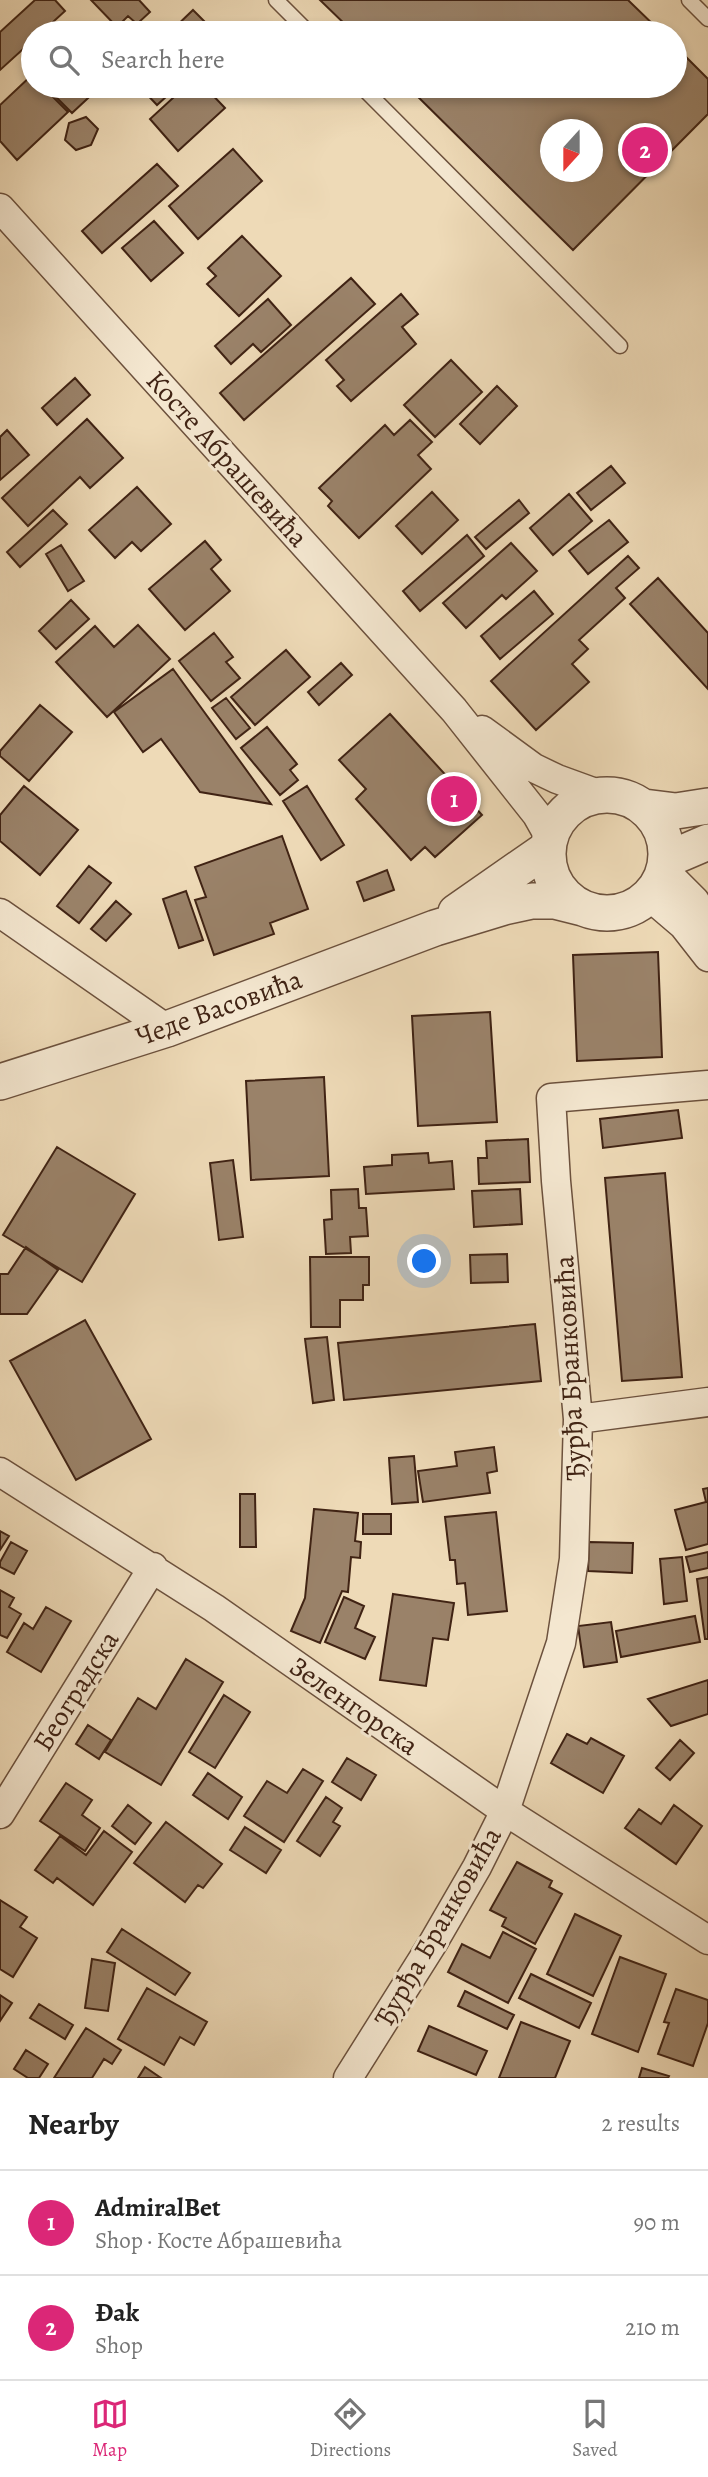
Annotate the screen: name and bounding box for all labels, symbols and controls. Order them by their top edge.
search box [21,21,687,98]
icon: search [45,41,83,79]
text: Search here [101,42,225,77]
north arrow [540,119,603,182]
pin: 2 [622,124,668,176]
street label: Косте Абрашевића [137,362,317,556]
pin: 1 [431,773,477,825]
street label: Чеде Васовића [131,960,307,1056]
your location [407,1244,441,1278]
street label: Ђурђа Бранковића [545,1255,595,1481]
street label: Београдска [24,1623,128,1759]
street label: Зеленгорска [282,1647,426,1765]
street label: Ђурђа Бранковића [365,1820,511,2034]
text: Nearby [28,2104,119,2144]
text: 2 results [602,2108,680,2139]
text: AdmiralBet [95,2190,221,2225]
text: 1 [47,2207,55,2238]
text: 90 m [634,2207,680,2238]
text: Shop · Косте Абрашевића [95,2225,342,2256]
text: Đak [95,2295,139,2330]
text: 2 [45,2312,57,2343]
text: 210 m [625,2312,680,2343]
text: Shop [95,2330,143,2361]
tab: Map [91,2395,129,2463]
tab: Directions [310,2395,391,2463]
tab: Saved [572,2395,617,2463]

